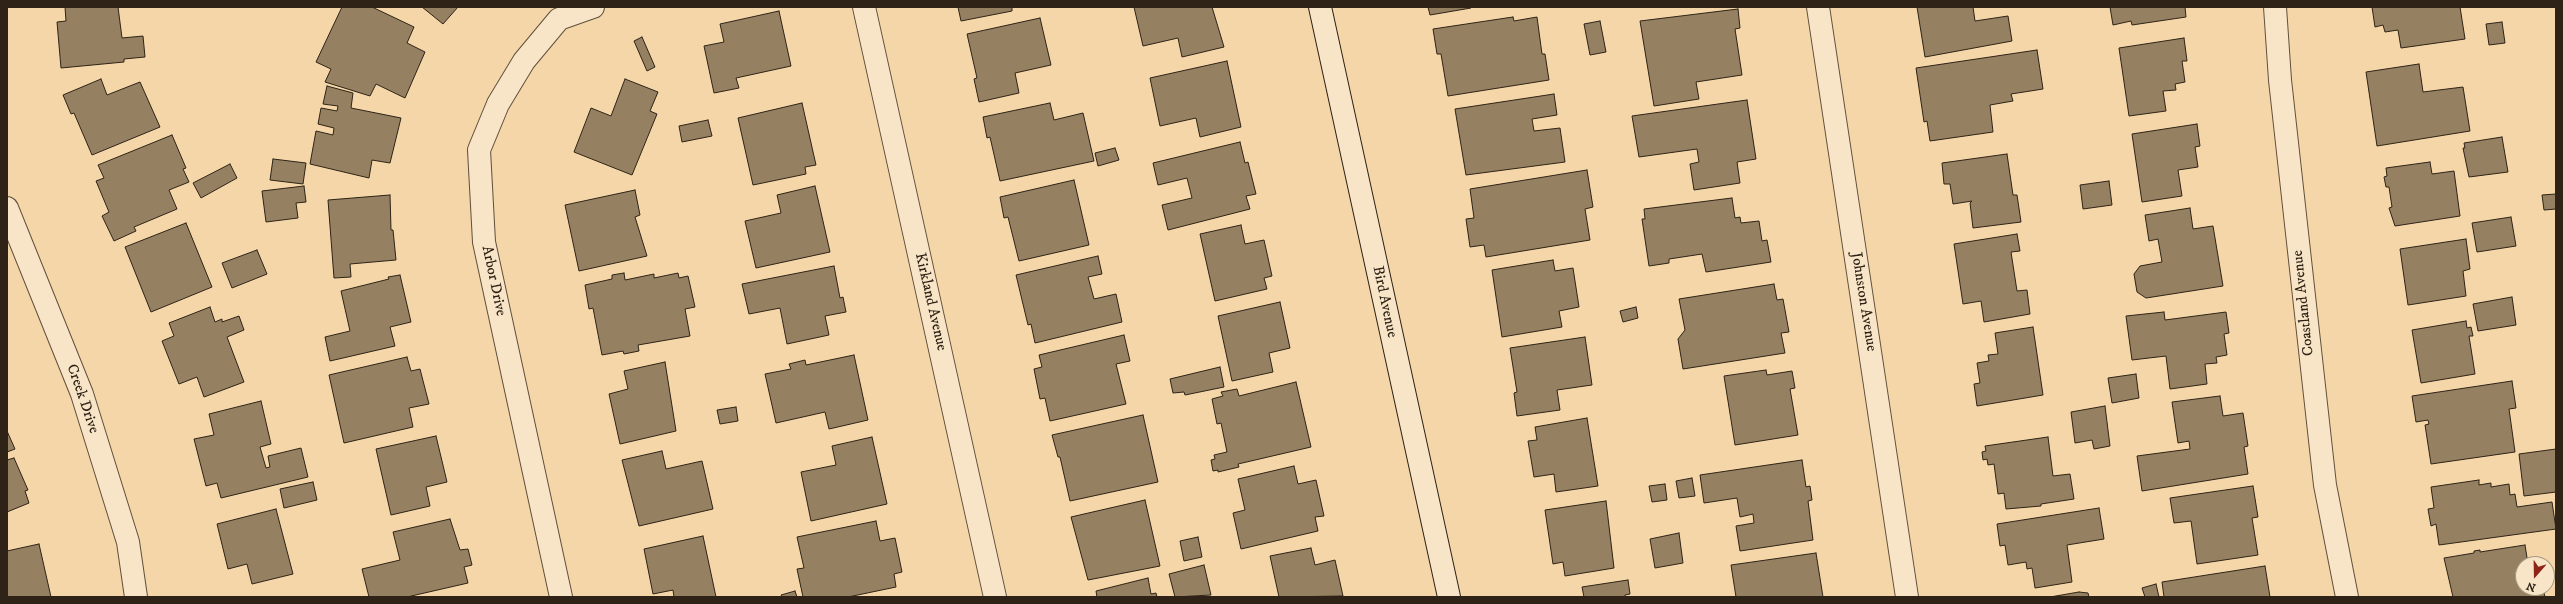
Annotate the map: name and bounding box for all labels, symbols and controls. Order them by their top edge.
street label: Arbor Drive [477,244,509,318]
street label: Coastland Avenue [2290,249,2318,357]
street label: Kirkland Avenue [910,251,950,353]
street label: Johnston Avenue [1846,251,1880,353]
street label: Bird Avenue [1368,265,1400,339]
street label: Creek Drive [62,362,102,436]
north arrow [2515,556,2555,596]
text: N [2525,578,2538,594]

